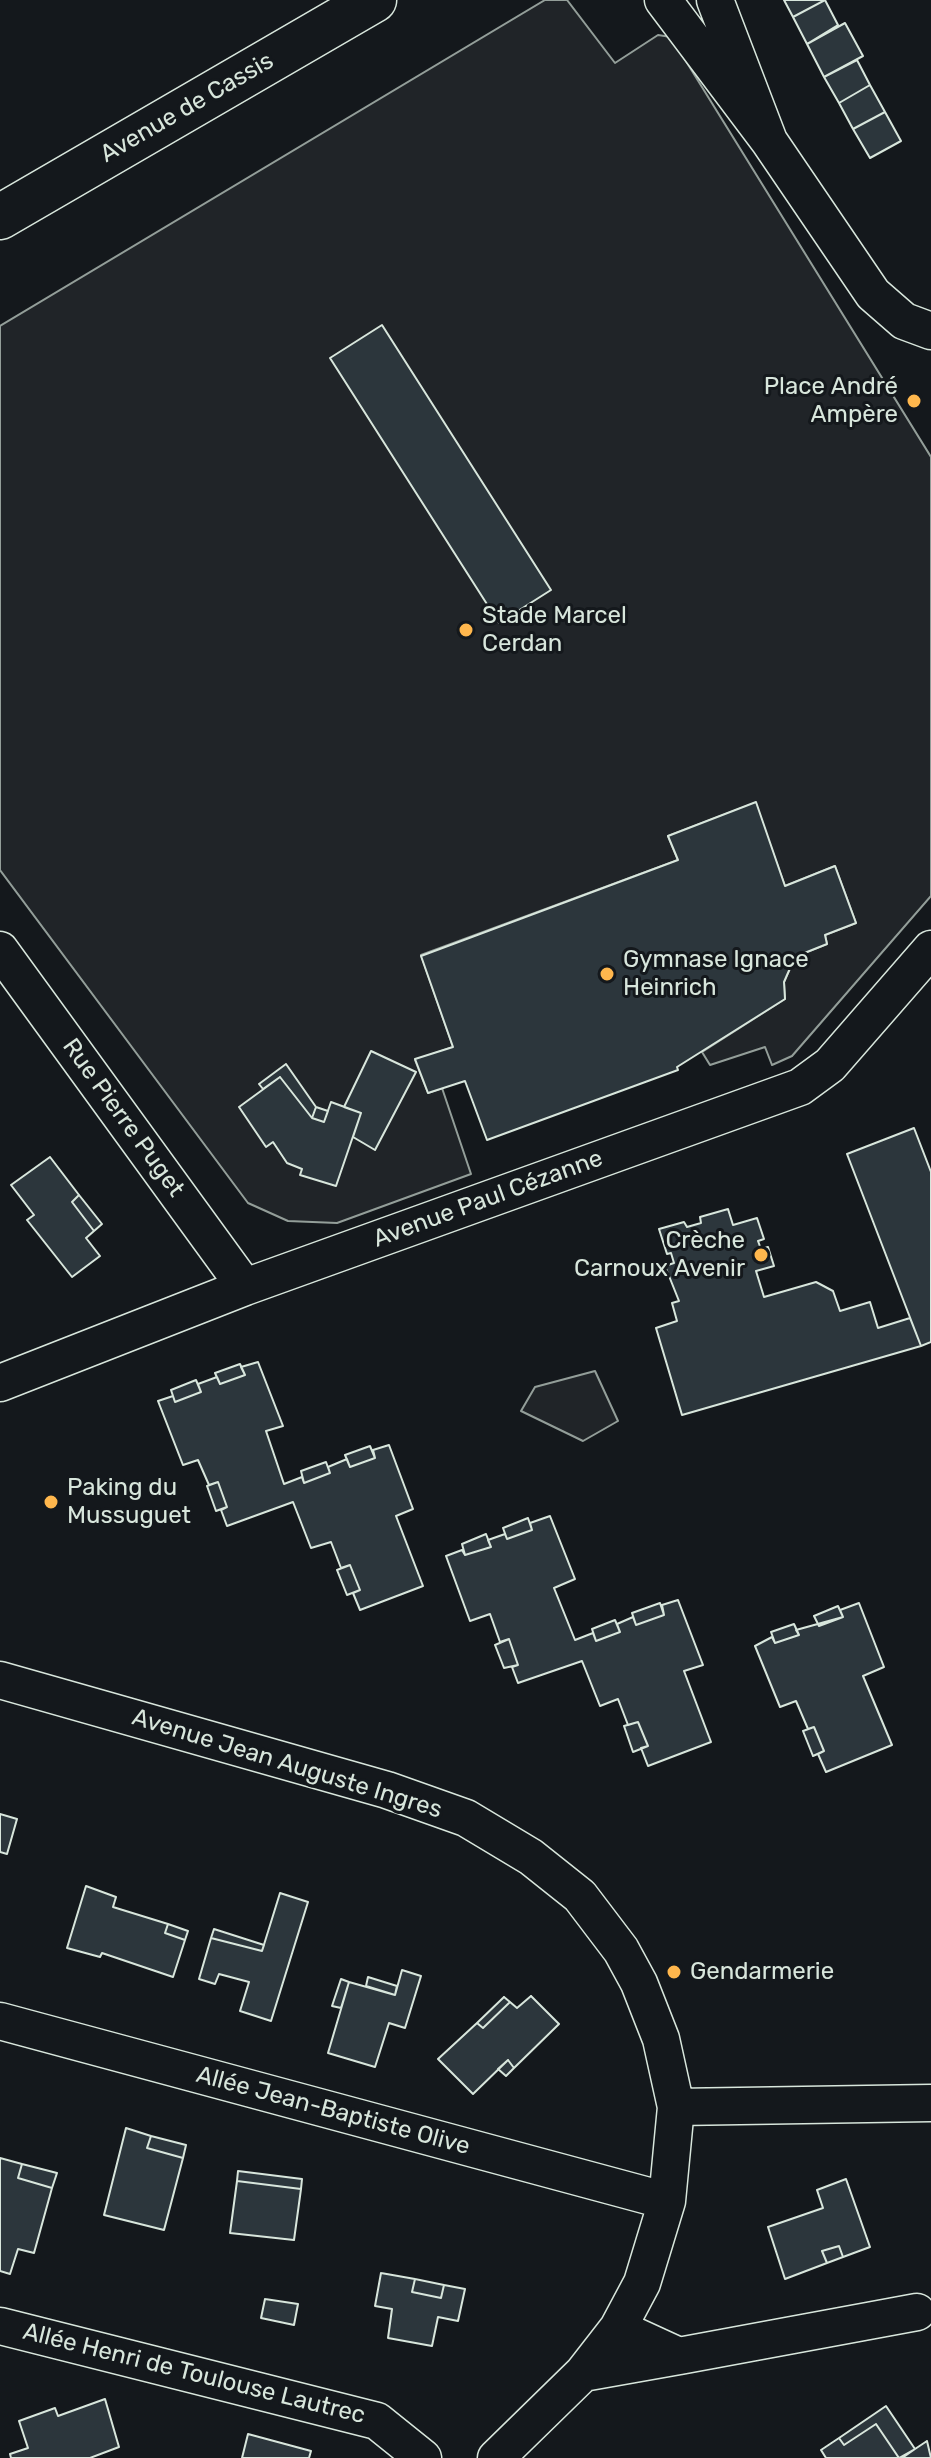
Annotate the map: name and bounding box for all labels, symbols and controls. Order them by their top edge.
street label: Avenue de Cassis [95,47,279,169]
place label: Place André Ampère [764,373,898,429]
marker: Place André Ampère [905,392,923,410]
place label: Stade Marcel Cerdan [482,602,627,658]
marker: Stade Marcel Cerdan [457,621,475,639]
place label: Gymnase Ignace Heinrich [623,946,809,1002]
marker: Gymnase Ignace Heinrich [598,965,616,983]
street label: Rue Pierre Puget [56,1033,190,1203]
street label: Avenue Paul Cézanne [369,1144,607,1254]
place label: Crèche Carnoux Avenir [574,1227,745,1283]
marker: Crèche Carnoux Avenir [752,1246,770,1264]
place label: Paking du Mussuguet [67,1474,191,1530]
marker: Paking du Mussuguet [42,1493,60,1511]
street label: Avenue Jean Auguste Ingres [129,1703,445,1825]
place label: Gendarmerie [690,1958,834,1986]
marker: Gendarmerie [665,1963,683,1981]
street label: Allée Jean-Baptiste Olive [193,2061,473,2161]
street label: Allée Henri de Toulouse Lautrec [20,2317,368,2431]

